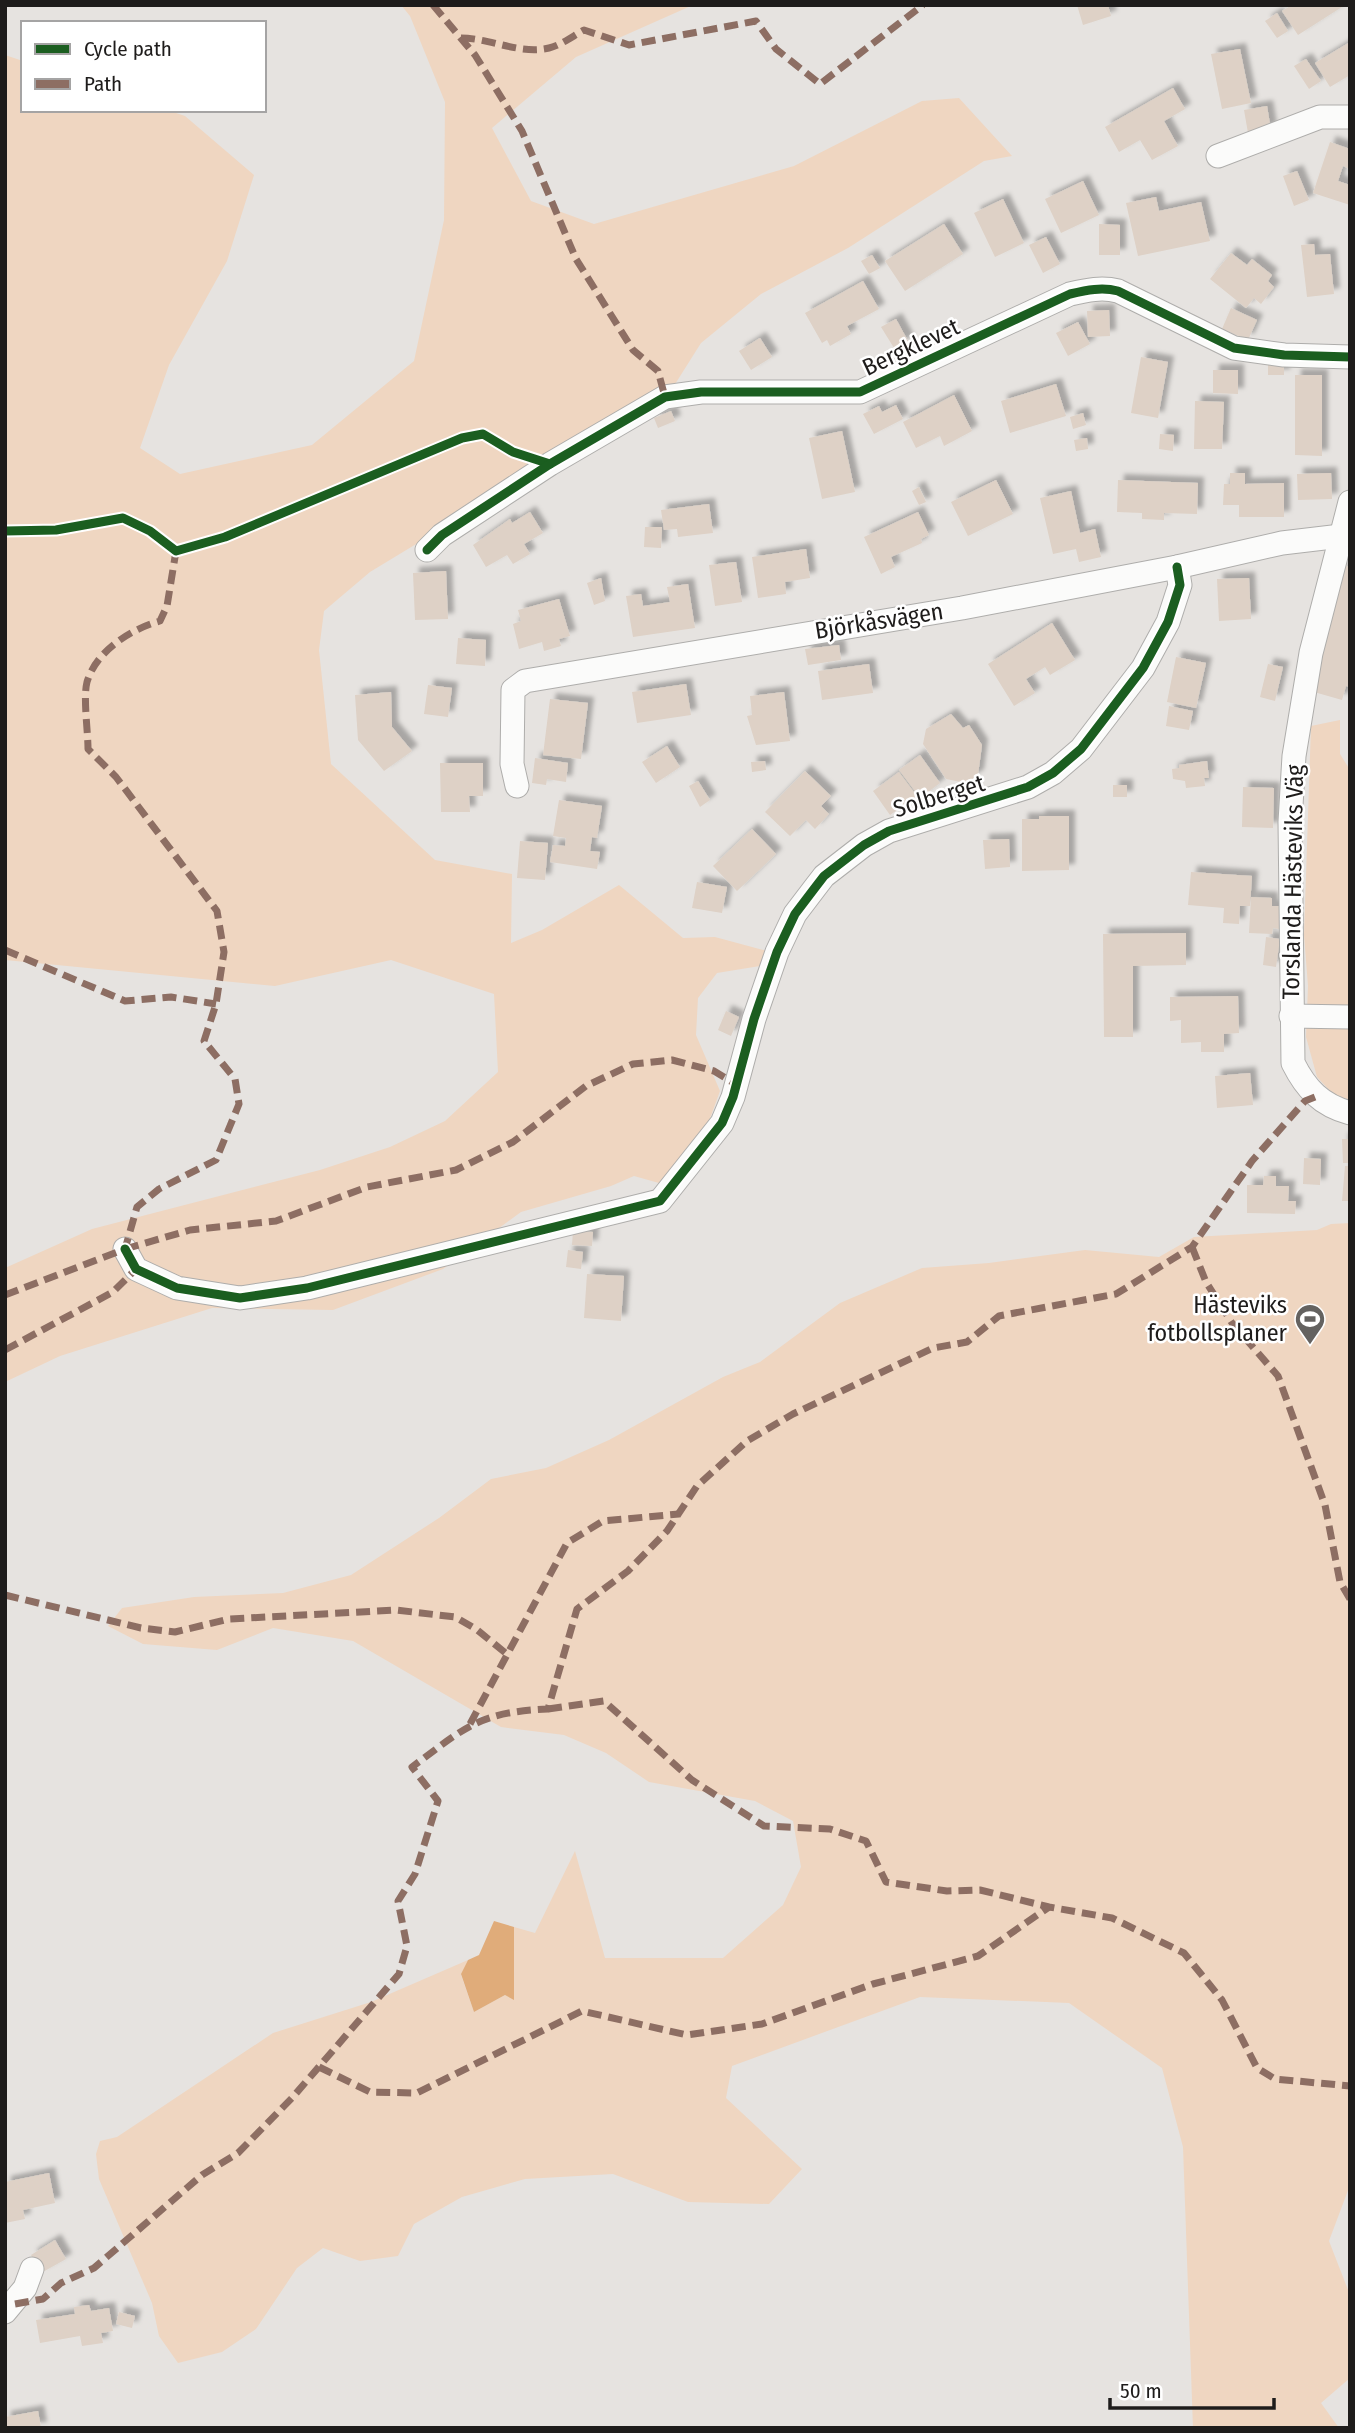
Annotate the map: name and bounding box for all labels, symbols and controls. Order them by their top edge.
legend [21,21,266,112]
text: Cycle path [84,36,172,62]
text: Path [84,71,122,97]
street label: Bergklevet [858,312,964,382]
street label: Björkåsvägen [813,597,945,645]
street label: Torslanda Hästeviks Väg [1277,764,1309,1000]
street label: Solberget [890,769,988,823]
place label: Hästeviks fotbollsplaner [1147,1291,1288,1347]
sports icon: Hästeviks fotbollsplaner [1293,1302,1327,1346]
scale bar [1110,2366,1274,2410]
text: 50 m [1120,2378,1162,2404]

